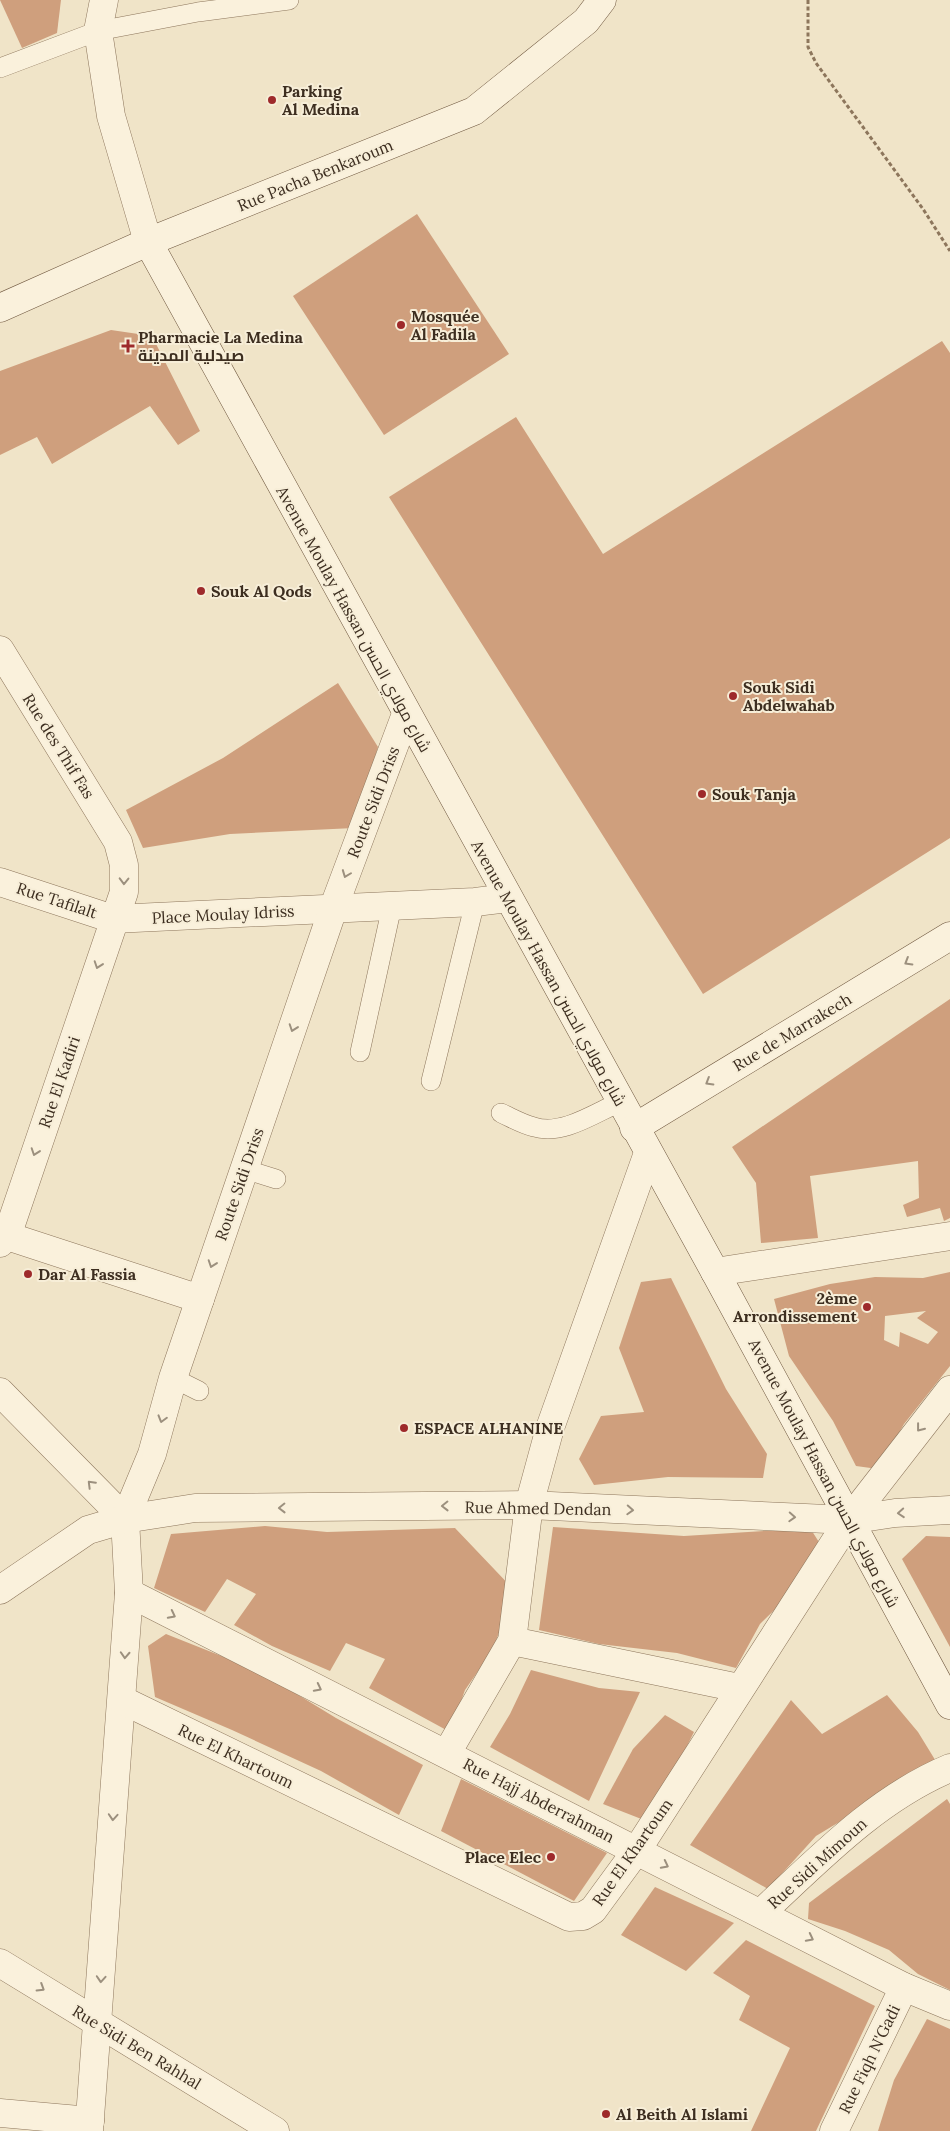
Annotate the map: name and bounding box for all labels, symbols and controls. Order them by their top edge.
place label: Parking Al Medina [282,81,360,119]
marker: Parking Al Medina [266,94,278,106]
street label: Rue Pacha Benkaroum [234,135,396,215]
place label: Mosquée Al Fadila [411,306,480,344]
marker: Mosquée Al Fadila [395,319,407,331]
place label: Pharmacie La Medina صيدلية المدينة [138,327,304,365]
marker: Pharmacie La Medina صيدلية المدينة [122,340,134,352]
street label: Avenue Moulay Hassan شارع مولاي الحسن [268,482,436,758]
place label: Souk Al Qods [211,581,312,601]
marker: Souk Al Qods [195,585,207,597]
place label: Souk Sidi Abdelwahab [743,677,835,715]
street label: Rue des Thif Fas [19,690,99,802]
marker: Souk Sidi Abdelwahab [727,690,739,702]
street label: Route Sidi Driss [343,743,403,861]
place label: Souk Tanja [712,784,796,804]
marker: Souk Tanja [696,788,708,800]
street label: Avenue Moulay Hassan شارع مولاي الحسن [463,836,631,1112]
one-way arrow [342,870,352,878]
street label: Rue Tafilalt [14,878,101,923]
one-way arrow [119,878,129,885]
street label: Place Moulay Idriss [151,900,295,928]
one-way arrow [905,955,914,965]
one-way arrow [94,961,104,969]
street label: Rue de Marrakech [729,988,855,1075]
one-way arrow [288,1023,298,1032]
street label: Rue El Kadiri [34,1034,84,1130]
one-way arrow [706,1076,715,1086]
street label: Route Sidi Driss [210,1125,268,1243]
one-way arrow [31,1148,41,1156]
one-way arrow [207,1260,217,1268]
place label: Dar Al Fassia [38,1264,137,1284]
marker: Dar Al Fassia [22,1268,34,1280]
place label: 2ème Arrondissement [733,1288,857,1326]
marker: 2ème Arrondissement [861,1301,873,1313]
street label: Avenue Moulay Hassan شارع مولاي الحسن [740,1334,904,1613]
one-way arrow [157,1414,167,1423]
place label: ESPACE ALHANINE [414,1418,563,1438]
marker: ESPACE ALHANINE [398,1422,410,1434]
one-way arrow [917,1423,926,1432]
one-way arrow [88,1481,97,1490]
street label: Rue Ahmed Dendan [465,1497,612,1519]
one-way arrow [441,1501,448,1511]
one-way arrow [278,1502,286,1513]
one-way arrow [626,1504,634,1515]
one-way arrow [897,1507,905,1518]
one-way arrow [788,1512,796,1523]
one-way arrow [167,1609,176,1619]
one-way arrow [120,1651,131,1659]
one-way arrow [312,1682,321,1692]
street label: Rue El Khartoum [175,1719,297,1793]
street label: Rue Hajj Abderrahman [460,1753,618,1847]
street label: Rue El Khartoum [588,1795,676,1909]
one-way arrow [108,1813,119,1821]
street label: Rue Sidi Mimoun [763,1813,871,1913]
place label: Place Elec [465,1847,542,1867]
marker: Place Elec [545,1851,557,1863]
one-way arrow [660,1859,669,1869]
one-way arrow [805,1932,814,1942]
one-way arrow [96,1975,107,1983]
one-way arrow [36,1982,45,1992]
street label: Rue Sidi Ben Rahhal [69,2001,205,2093]
street label: Rue Fiqh N'Gadi [834,2001,904,2117]
place label: Al Beith Al Islami [616,2104,748,2124]
marker: Al Beith Al Islami [600,2108,612,2120]

